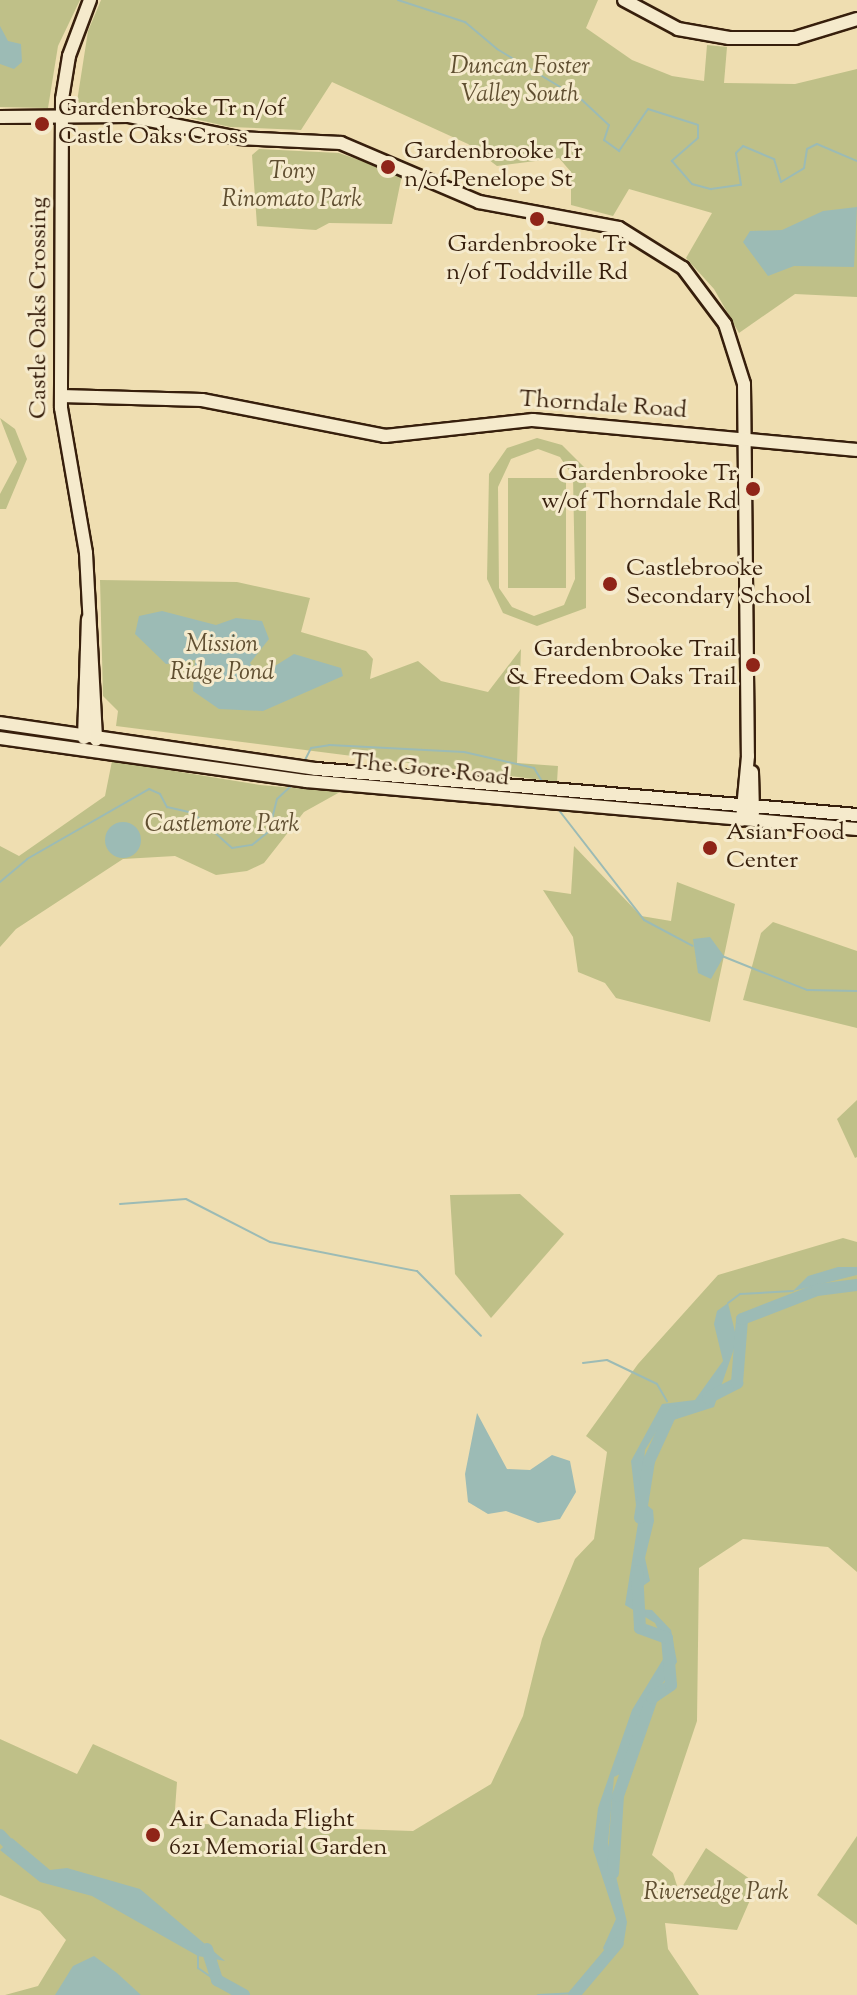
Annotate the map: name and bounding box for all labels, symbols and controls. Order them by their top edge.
park label: Duncan Foster Valley South [450,54,590,110]
place label: Gardenbrooke Tr n/of Castle Oaks Cross [58,96,285,152]
marker: Gardenbrooke Tr n/of Castle Oaks Cross [33,115,51,133]
place label: Gardenbrooke Tr n/of Penelope St [404,139,583,195]
marker: Gardenbrooke Tr n/of Penelope St [379,158,397,176]
park label: Tony Rinomato Park [222,159,362,215]
street label: Castle Oaks Crossing [26,197,54,419]
marker: Gardenbrooke Tr n/of Toddville Rd [528,210,546,228]
place label: Gardenbrooke Tr n/of Toddville Rd [446,232,628,288]
street label: Thorndale Road [518,386,688,426]
place label: Gardenbrooke Tr w/of Thorndale Rd [541,461,737,517]
marker: Gardenbrooke Tr w/of Thorndale Rd [744,480,762,498]
place label: Castlebrooke Secondary School [626,556,811,612]
marker: Castlebrooke Secondary School [601,575,619,593]
park label: Mission Ridge Pond [170,632,274,688]
place label: Gardenbrooke Trail & Freedom Oaks Trail [506,637,737,693]
marker: Gardenbrooke Trail & Freedom Oaks Trail [744,656,762,674]
street label: The Gore Road [349,748,511,794]
park label: Castlemore Park [145,812,299,840]
place label: Asian Food Center [726,820,845,876]
marker: Asian Food Center [701,839,719,857]
place label: Air Canada Flight 621 Memorial Garden [169,1807,388,1863]
marker: Air Canada Flight 621 Memorial Garden [144,1826,162,1844]
park label: Riversedge Park [643,1880,789,1908]

